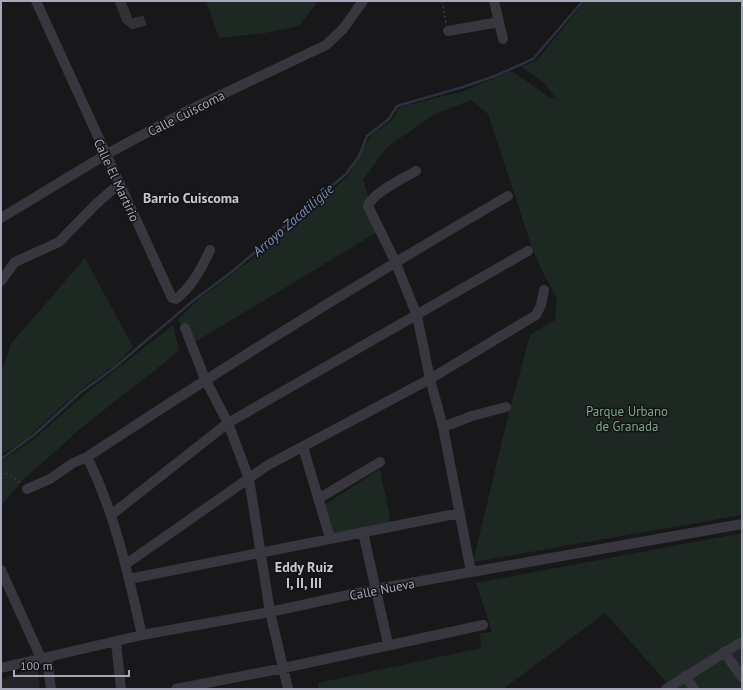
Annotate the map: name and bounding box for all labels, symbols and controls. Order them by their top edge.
street label: Calle Cuiscoma [145,87,228,140]
street label: Calle El Martirio [90,136,143,225]
water label: Arroyo Zacatiligüe [248,179,338,261]
district label: Barrio Cuiscoma [143,189,239,207]
park label: Parque Urbano de Granada [586,403,668,435]
district label: Eddy Ruiz I, II, III [275,558,333,592]
street label: Calle Nueva [348,575,416,604]
scale bar [14,652,129,678]
text: 100 m [20,658,53,673]

